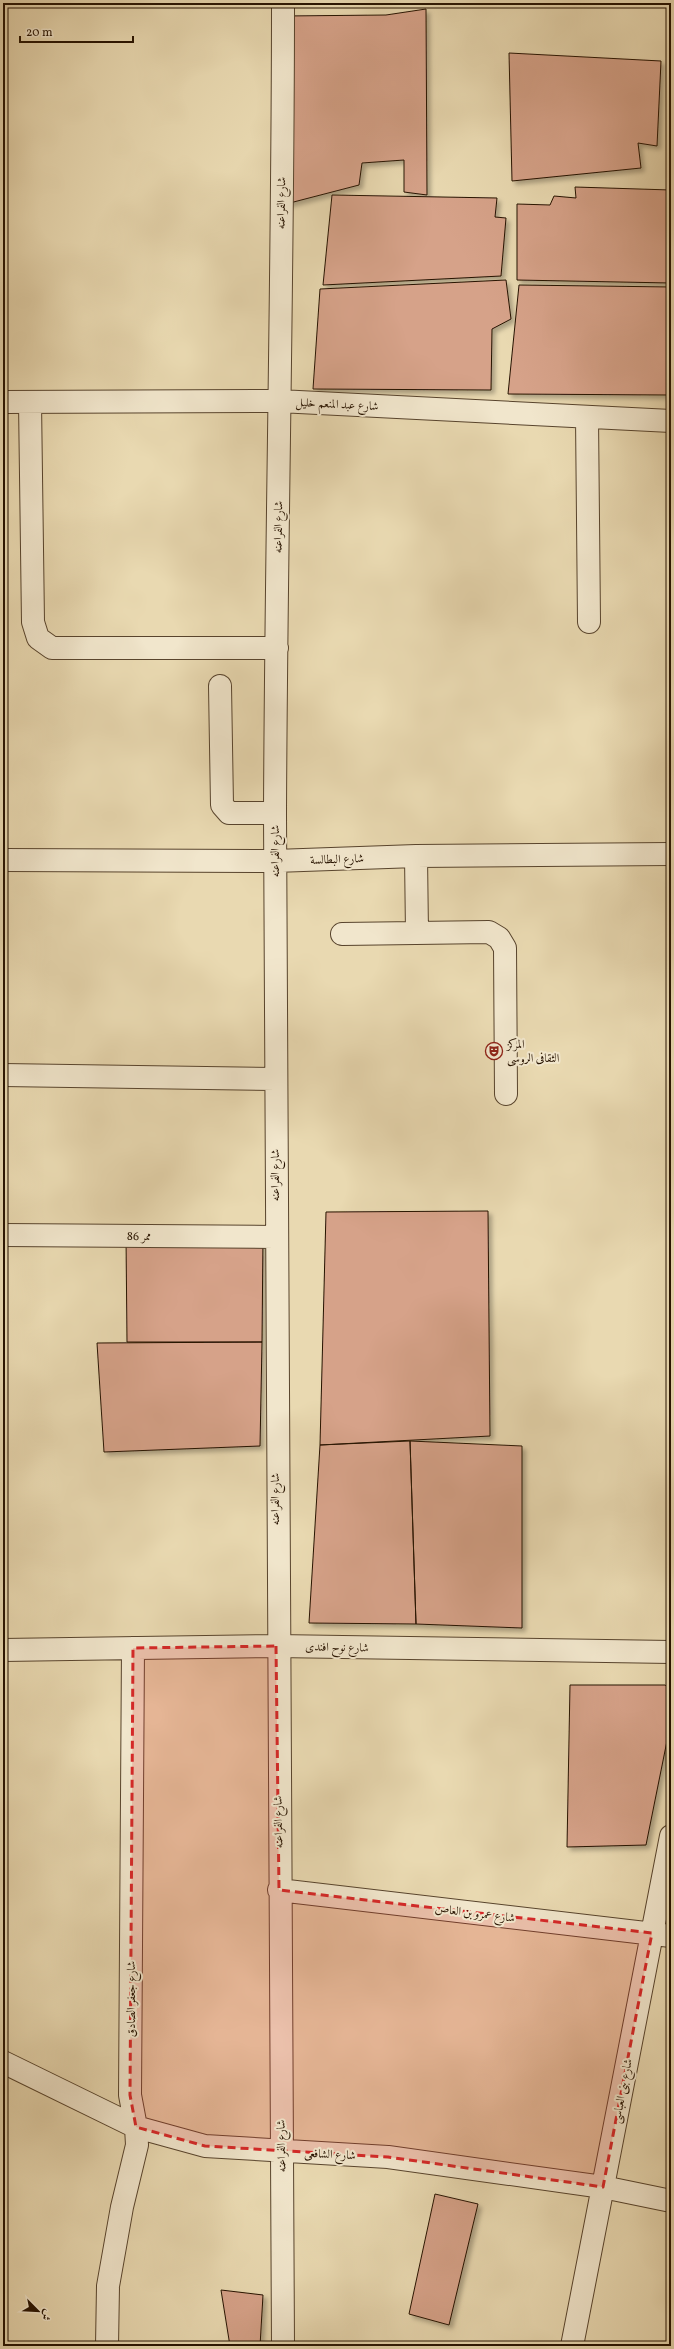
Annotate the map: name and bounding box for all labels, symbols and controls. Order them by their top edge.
scale bar [20,18,133,44]
text: 20 m [26,25,53,41]
street label: شارع الفراعنه [274,177,292,229]
street label: شارع عبد المنعم خليل [295,395,379,417]
street label: شارع الفراعنه [271,501,289,553]
street label: شارع الفراعنه [268,825,286,877]
street label: شارع البطالسة [310,851,364,871]
place label: المركز الثقافى الروسى [505,1037,560,1067]
theatre icon: المركز الثقافى الروسى [484,1041,504,1061]
street label: شارع الفراعنه [268,1149,286,1201]
street label: ممر 86 [127,1229,151,1245]
street label: شارع الفراعنه [268,1473,286,1525]
street label: شارع نوح افندى [305,1639,369,1659]
street label: شارع الفراعنه [271,1795,289,1848]
street label: شارع عمرو بن العاص [434,1901,516,1929]
street label: شارع جعفر الصادق [124,1961,142,2037]
street label: شارع بنى العباسى [609,2057,639,2125]
street label: شارع الفراعنه [274,2119,292,2172]
street label: شارع الشافعى [304,2146,356,2166]
north arrow [18,2291,58,2331]
text: ش [37,2306,55,2323]

